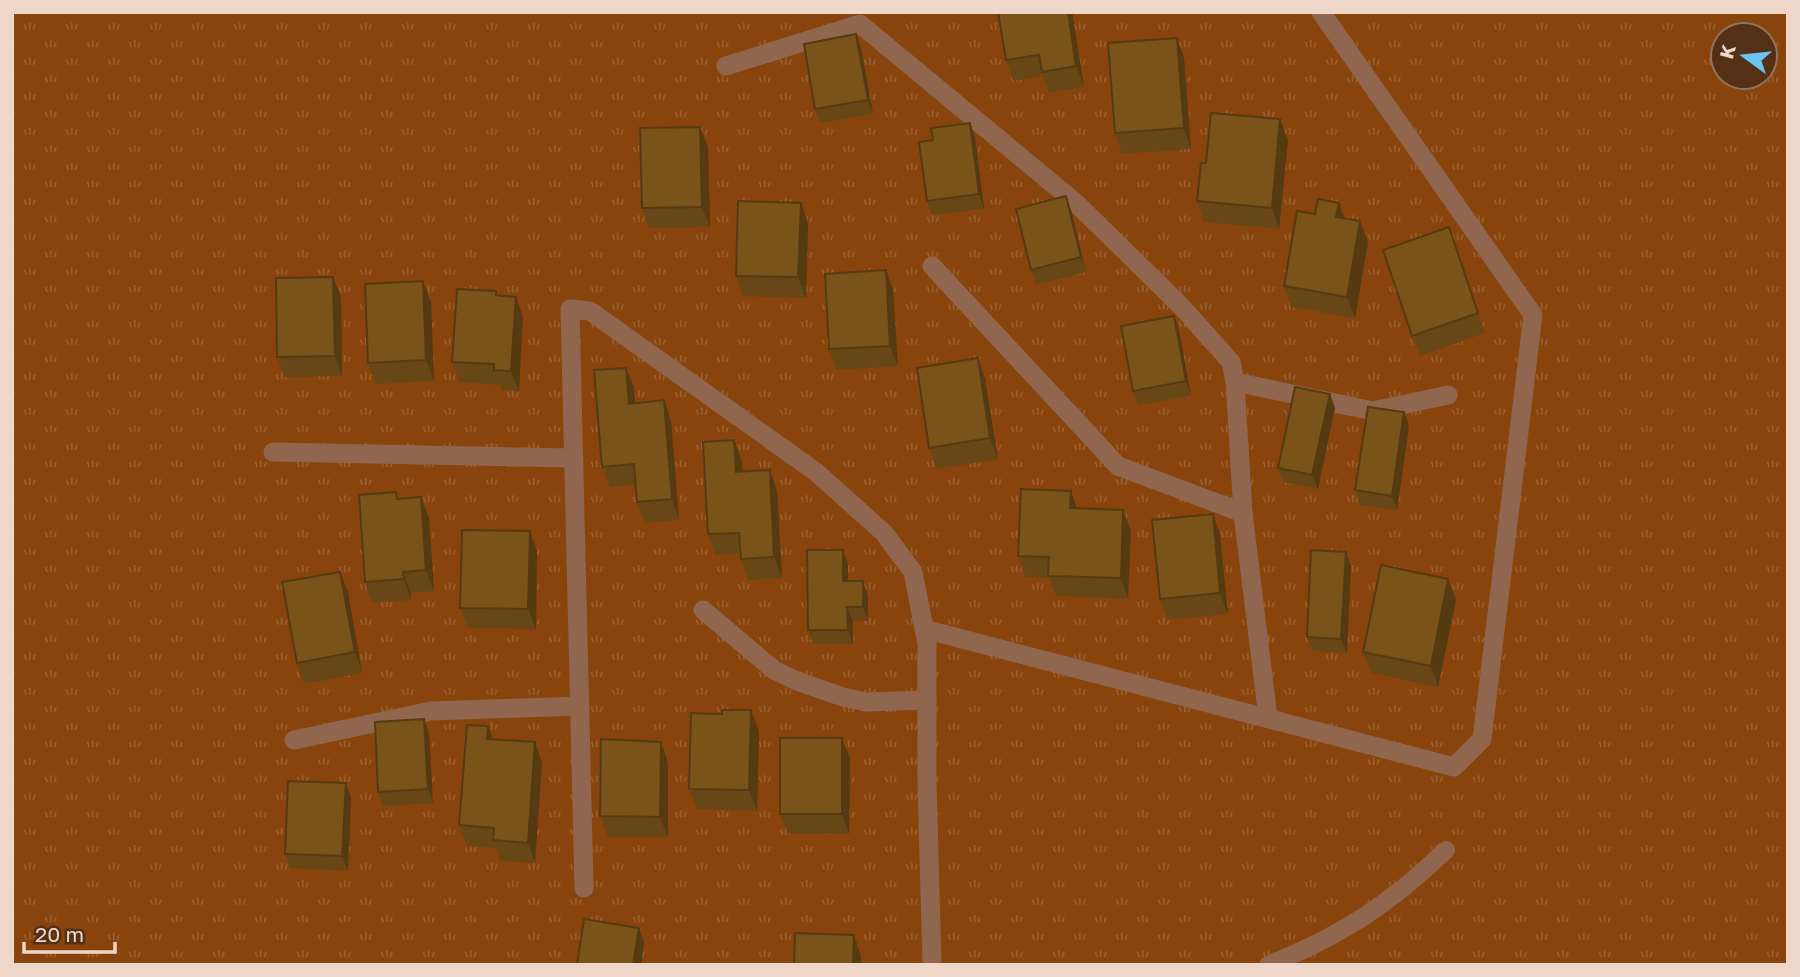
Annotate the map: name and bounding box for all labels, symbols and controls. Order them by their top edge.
north arrow [1709,21,1779,91]
text: K [1714,42,1740,61]
scale bar [24,911,116,955]
text: 20 m [35,921,84,947]

